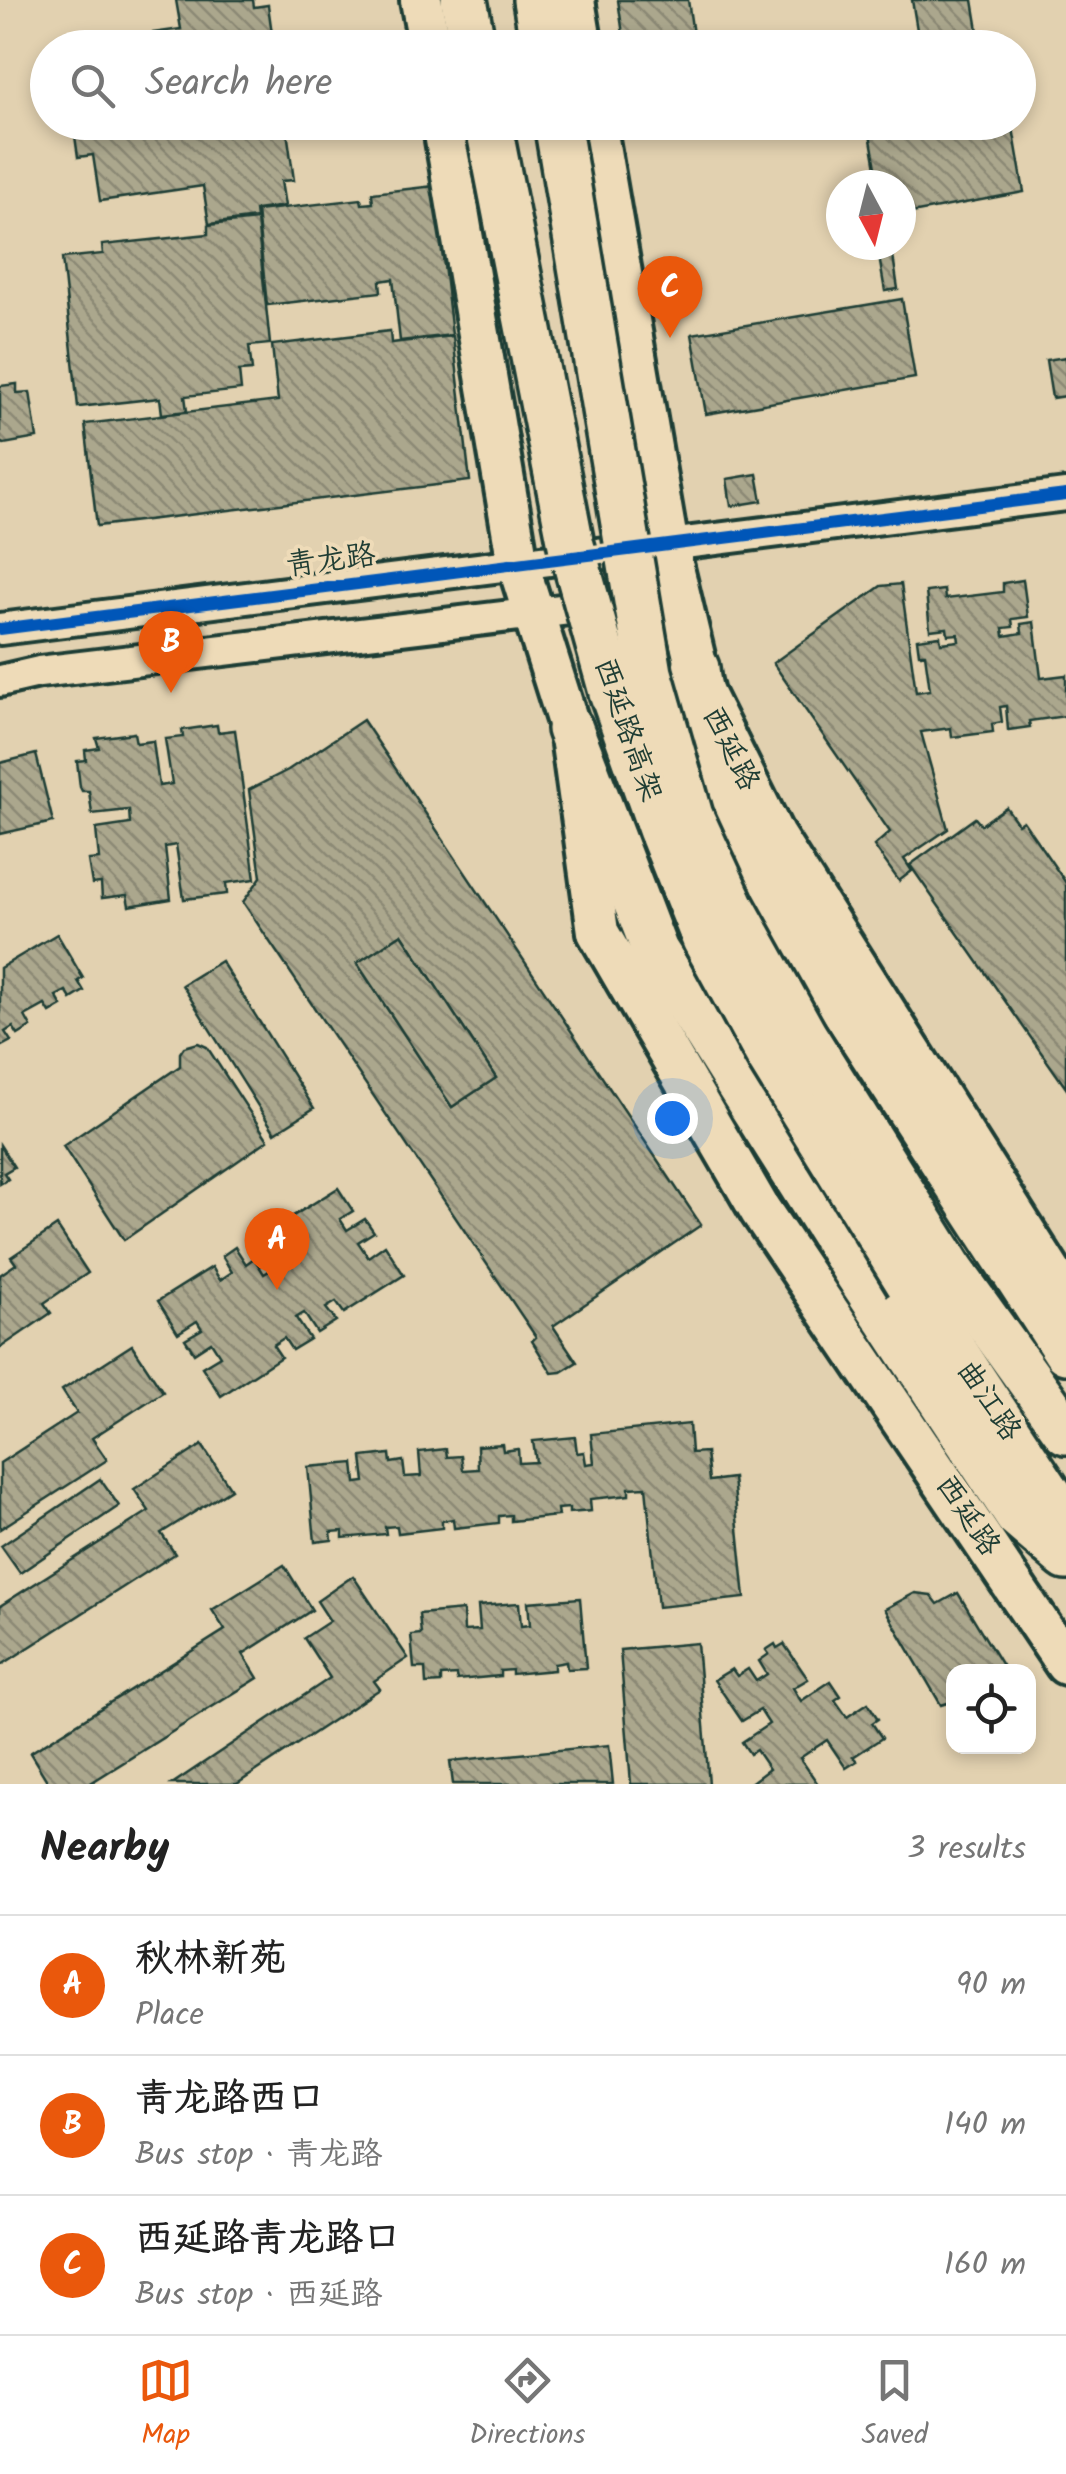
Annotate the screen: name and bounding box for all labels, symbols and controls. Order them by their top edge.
search box [30,30,1036,140]
text: Search here [145,55,332,115]
icon: search [65,58,120,113]
north arrow [826,170,916,260]
pin: C [638,255,702,338]
street label: 青龙路 [283,532,379,590]
pin: B [138,610,204,693]
street label: 西延路高架 [580,651,674,809]
street label: 西延路 [688,698,772,800]
your location [647,1093,698,1144]
pin: A [244,1208,310,1290]
street label: 曲江路 [943,1350,1033,1452]
street label: 西延路 [922,1465,1012,1567]
map controls [946,1664,1036,1754]
button: locate [946,1664,1036,1754]
text: Nearby [40,1816,169,1883]
text: 3 results [907,1824,1026,1875]
text: 秋林新苑 [135,1930,287,1990]
text: A [62,1960,83,2011]
text: 90 m [956,1960,1026,2011]
text: Place [135,1990,204,2041]
text: 青龙路西口 [135,2070,325,2130]
text: B [63,2100,82,2151]
text: 140 m [944,2100,1026,2151]
text: Bus stop · 青龙路 [135,2130,382,2181]
text: 西延路青龙路口 [135,2210,401,2270]
text: C [63,2240,82,2291]
text: 160 m [944,2240,1026,2291]
text: Bus stop · 西延路 [135,2270,382,2321]
tab: Map [138,2353,193,2458]
tab: Directions [469,2353,585,2458]
tab: Saved [862,2353,928,2458]

